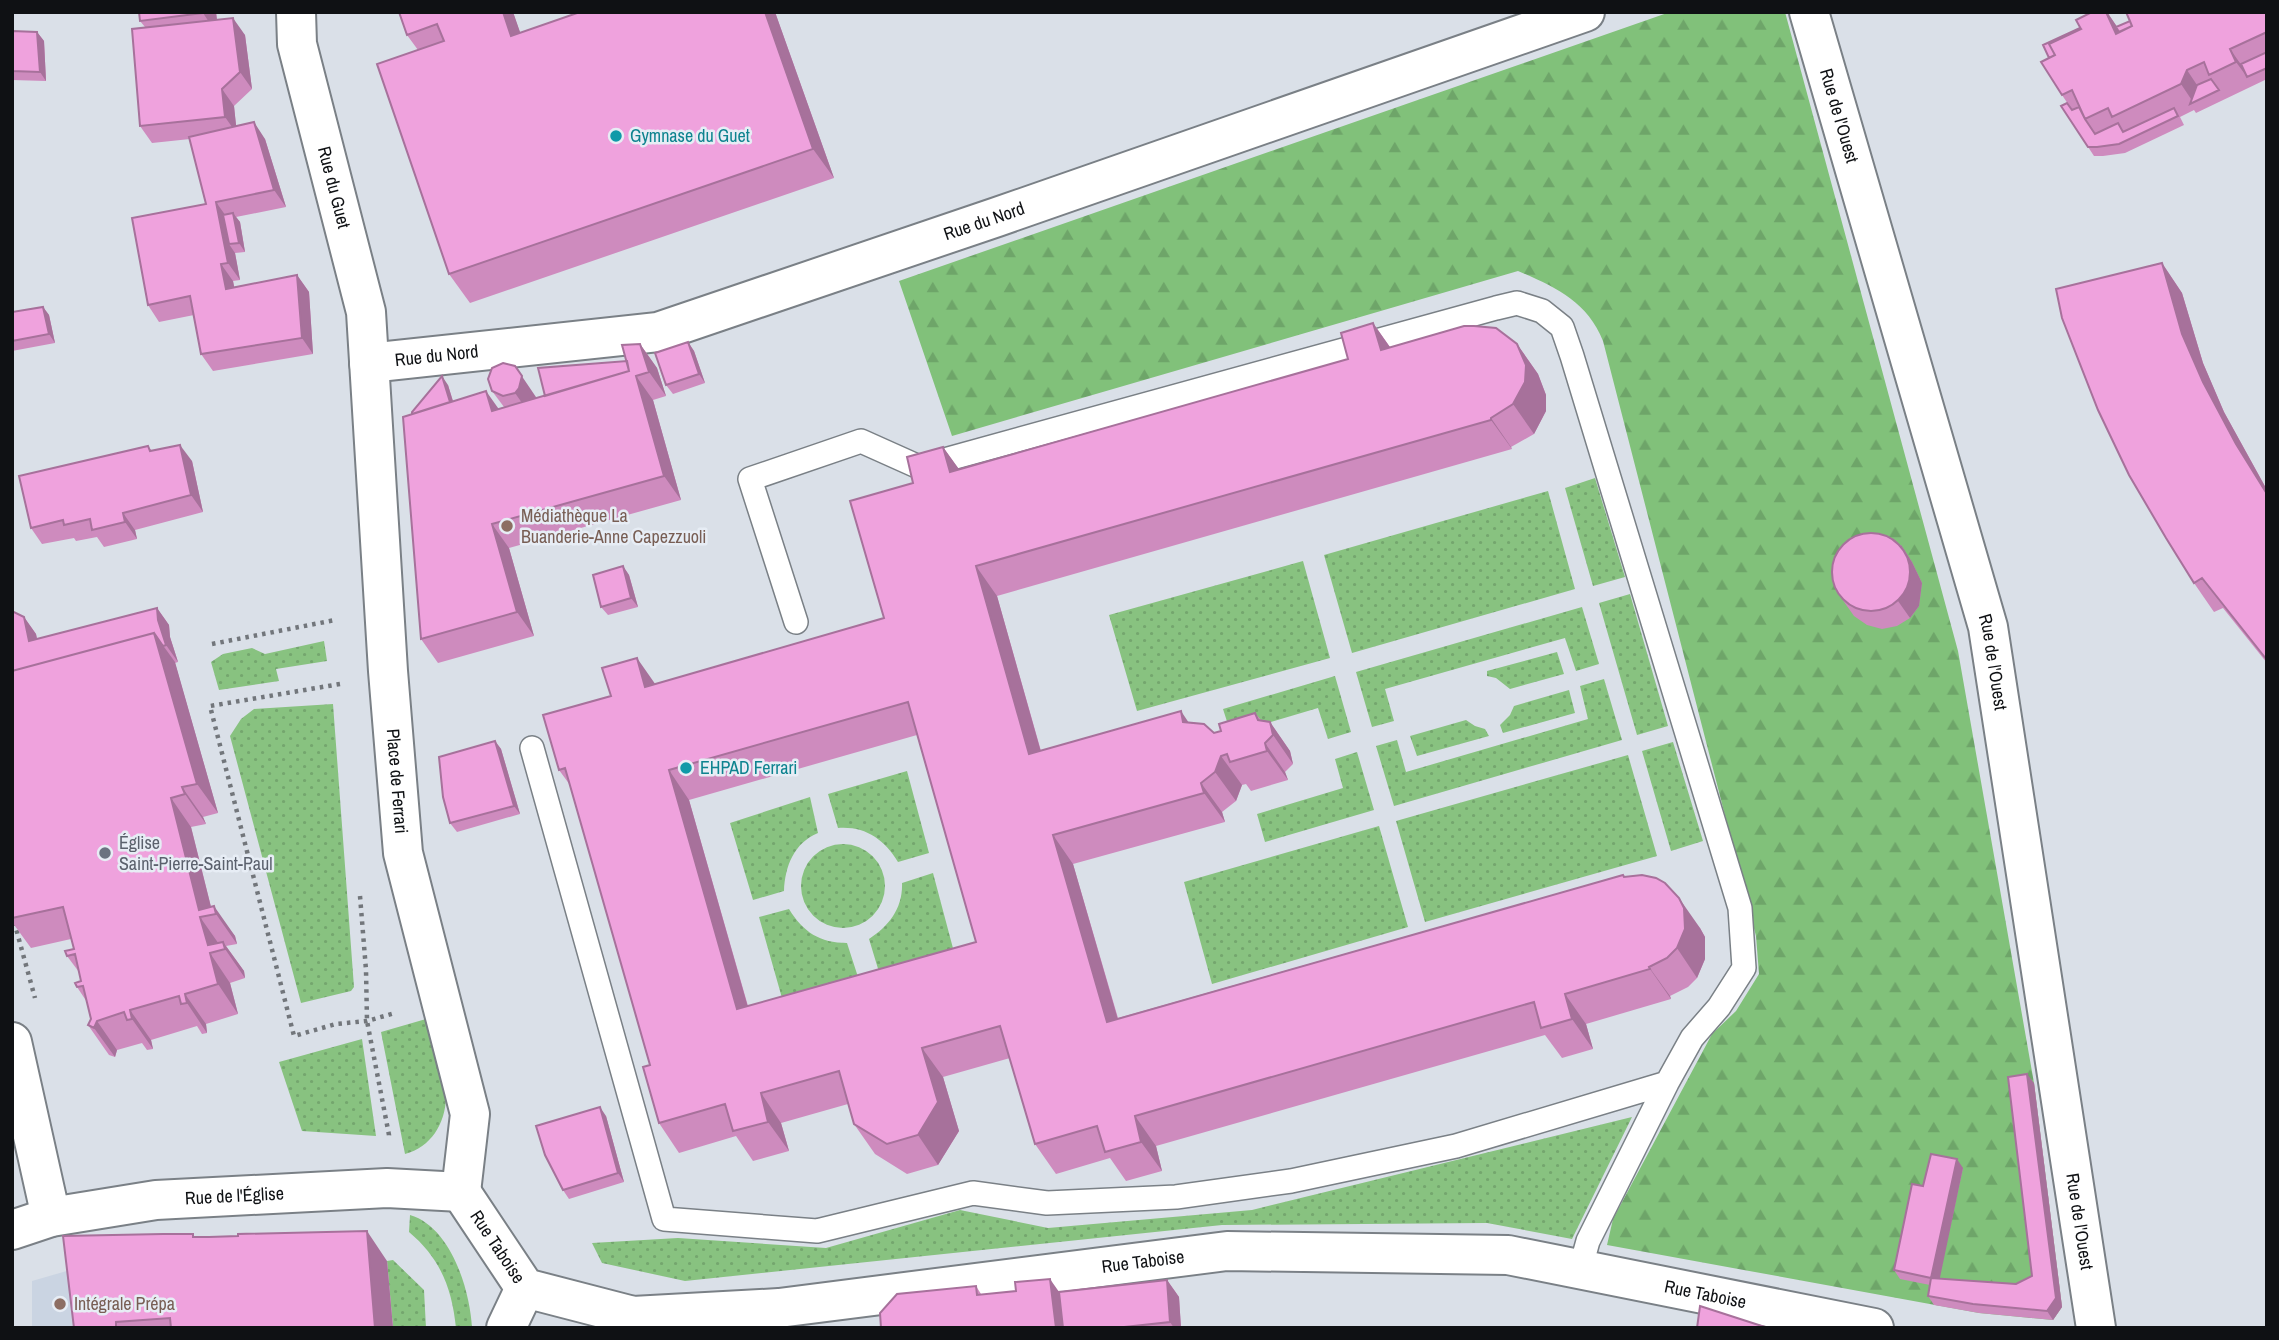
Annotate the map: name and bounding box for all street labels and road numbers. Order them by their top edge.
street label: Rue de l'Ouest [1814,65,1865,166]
street label: Rue du Guet [312,144,357,231]
street label: Rue du Nord [940,195,1028,246]
street label: Rue du Nord [394,338,480,372]
street label: Rue de l'Ouest [1973,611,2014,712]
street label: Place de Ferrari [381,728,414,835]
street label: Rue de l'Ouest [2060,1171,2100,1271]
street label: Rue de l'Église [184,1180,284,1210]
street label: Rue Taboise [465,1205,531,1288]
street label: Rue Taboise [1100,1244,1186,1279]
street label: Rue Taboise [1662,1273,1749,1314]

